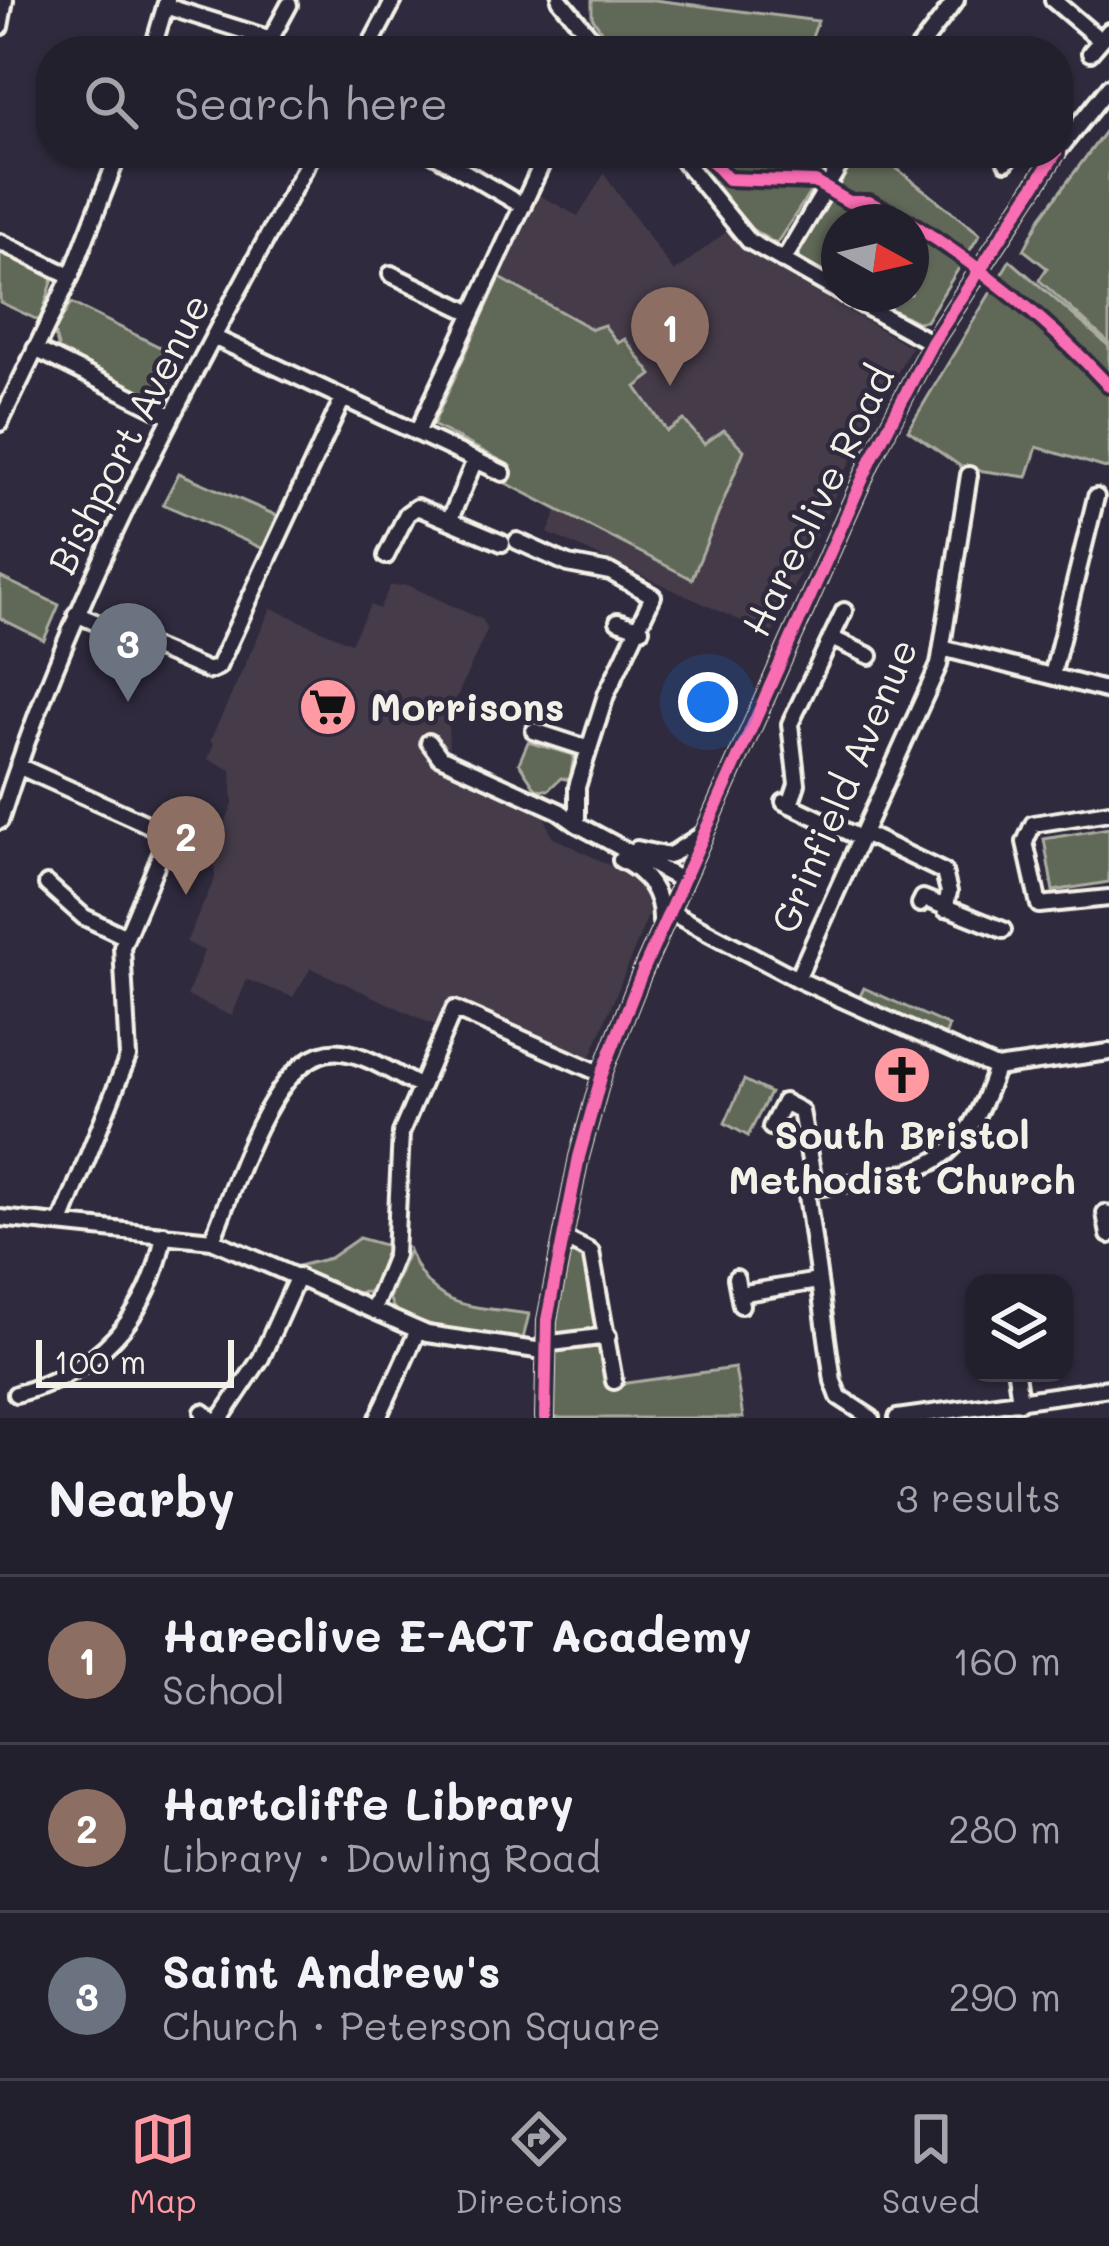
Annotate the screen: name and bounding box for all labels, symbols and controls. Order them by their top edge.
search box [36,36,1073,168]
icon: search [78,69,144,135]
text: Search here [174,73,448,131]
north arrow [821,204,929,312]
street label: Bishport Avenue [35,284,220,582]
pin: 1 [631,287,709,386]
street label: Hareclive Road [729,357,904,644]
pin: 3 [89,603,167,702]
street label: Grinfield Avenue [758,630,928,940]
your location [678,672,738,732]
supermarket icon: Morrisons [297,676,359,738]
place label: Morrisons [370,680,564,731]
pin: 2 [147,796,225,895]
church icon: South Bristol Methodist Church [871,1044,933,1106]
place label: South Bristol Methodist Church [728,1108,1076,1204]
map controls [965,1274,1073,1382]
button: layers [965,1274,1073,1382]
scale bar [36,1334,234,1387]
text: 100 m [54,1339,146,1382]
text: Nearby [48,1463,235,1530]
text: 3 results [896,1471,1061,1522]
text: Hareclive E-ACT Academy [162,1605,752,1663]
text: 1 [78,1634,96,1685]
text: 160 m [952,1634,1061,1685]
text: School [162,1663,285,1714]
text: Hartcliffe Library [162,1773,574,1831]
text: 2 [76,1802,98,1853]
text: 280 m [948,1802,1061,1853]
text: Library · Dowling Road [162,1831,601,1882]
text: Saint Andrew's [162,1941,500,1999]
text: 3 [75,1970,99,2021]
text: 290 m [949,1970,1061,2021]
text: Church · Peterson Square [162,1999,661,2050]
tab: Map [129,2106,197,2221]
tab: Directions [455,2106,623,2221]
tab: Saved [882,2106,980,2221]

